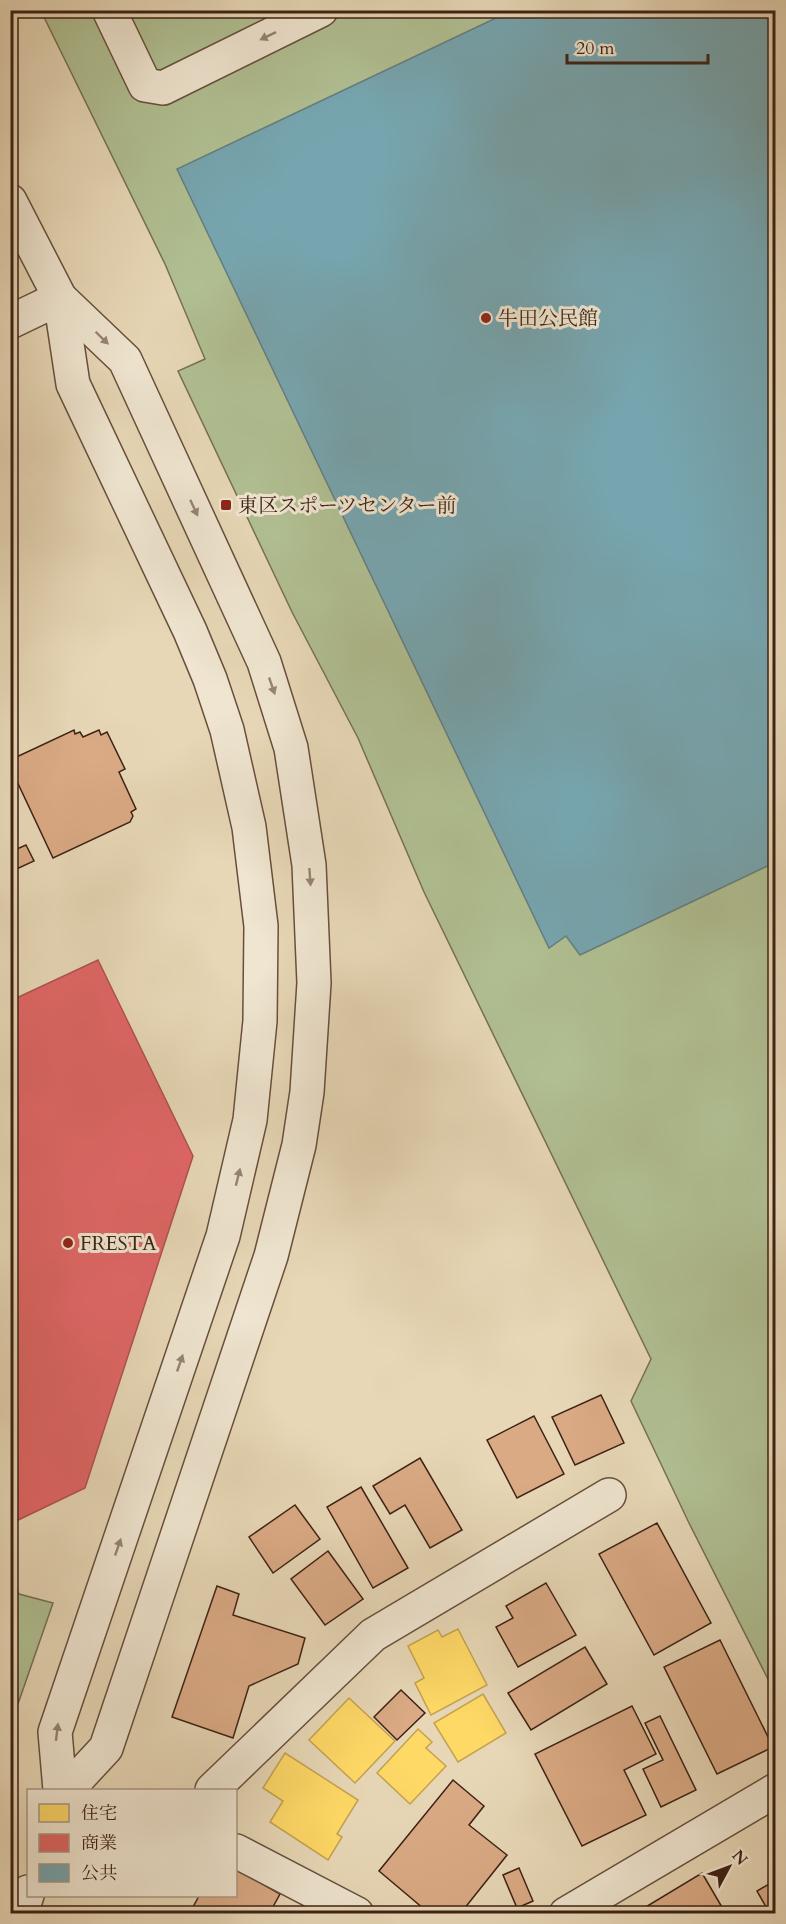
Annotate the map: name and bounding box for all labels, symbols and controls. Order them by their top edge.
scale bar [567,27,708,65]
one-way arrow [260,32,277,41]
text: 20 m [576,36,615,61]
place label: 牛田公民館 [498,305,598,332]
marker: 牛田公民館 [479,311,493,325]
one-way arrow [94,331,109,344]
place label: 東区スポーツセンター前 [238,492,456,519]
marker: 東区スポーツセンター前 [219,498,233,512]
one-way arrow [189,499,199,517]
one-way arrow [268,677,278,695]
one-way arrow [305,868,315,887]
one-way arrow [233,1167,243,1186]
place label: FRESTA [80,1230,157,1257]
marker: FRESTA [61,1236,75,1250]
one-way arrow [175,1354,185,1372]
one-way arrow [113,1538,123,1556]
one-way arrow [53,1723,62,1742]
legend [27,1789,237,1897]
text: 住宅 [81,1801,117,1826]
text: 商業 [81,1831,117,1856]
north arrow [699,1837,759,1897]
text: N [727,1845,752,1870]
text: 公共 [81,1861,117,1886]

